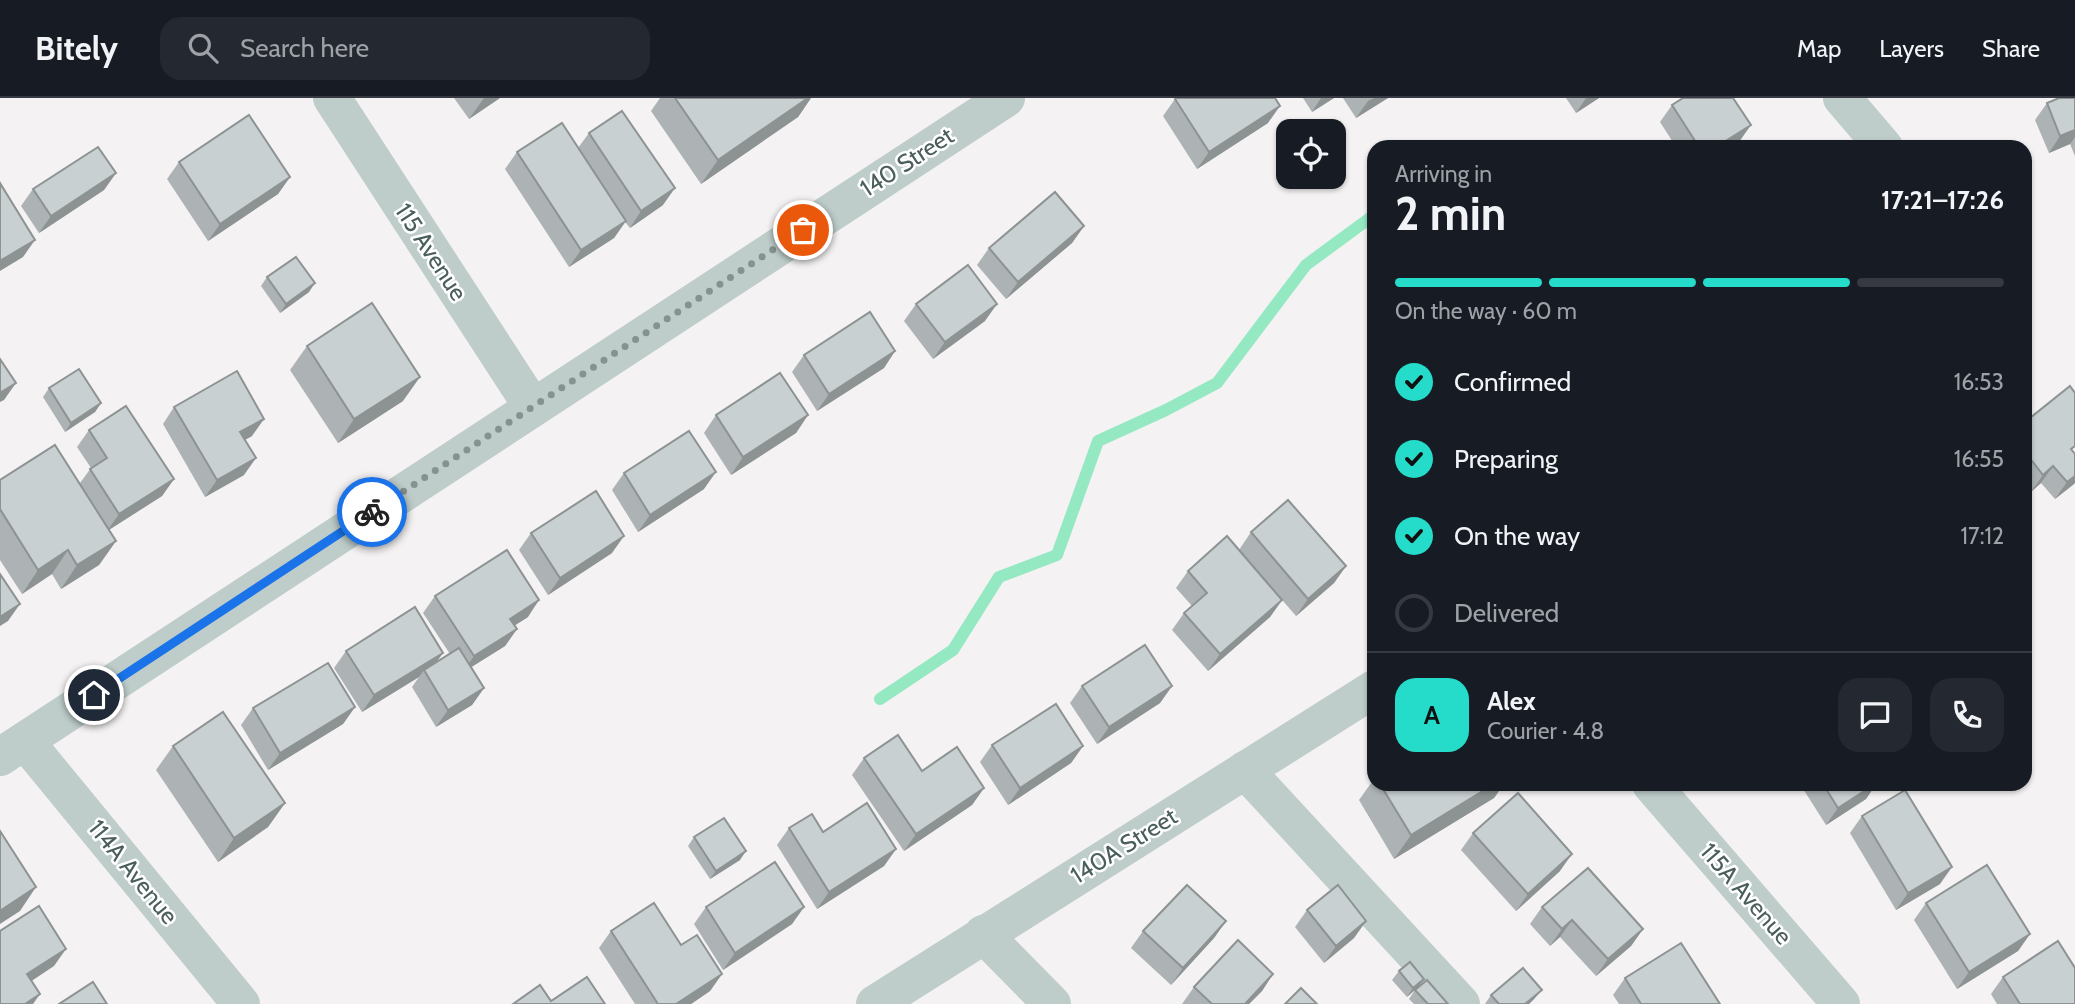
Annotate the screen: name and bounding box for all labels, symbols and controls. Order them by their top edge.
search box [160,17,650,80]
text: Bitely [35,28,118,68]
icon: search [184,29,222,67]
text: Search here [240,32,369,64]
text: Map [1797,34,1841,63]
text: Layers [1879,34,1944,63]
text: Share [1982,34,2040,63]
map controls [1276,119,1346,189]
button: locate [1276,119,1346,189]
street label: 140 Street [855,121,959,202]
text: Arriving in [1395,160,1492,188]
text: 17:21–17:26 [1881,184,2004,216]
text: 2 min [1395,186,1506,242]
street label: 115 Avenue [389,198,474,306]
pin [773,200,833,260]
icon: bag [784,211,822,249]
text: On the way · 60 m [1395,297,1577,325]
icon: check [1395,363,1433,401]
text: Confirmed [1454,366,1571,398]
text: 16:53 [1954,368,2004,396]
icon: check [1395,440,1433,478]
text: Preparing [1454,443,1558,475]
text: 16:55 [1954,445,2004,473]
courier [337,477,407,547]
icon: bike [353,493,391,531]
icon: check [1395,517,1433,555]
text: On the way [1454,520,1580,552]
text: 17:12 [1961,522,2004,550]
text: Delivered [1454,597,1559,629]
pin [64,665,124,725]
icon: home [75,676,113,714]
button: chat [1838,678,1912,752]
button: phone [1930,678,2004,752]
text: Alex [1487,685,1536,717]
text: A [1424,699,1440,731]
text: Courier · 4.8 [1487,717,1604,745]
street label: 140A Street [1065,801,1182,890]
street label: 114A Avenue [83,814,184,930]
street label: 115A Avenue [1694,837,1798,950]

